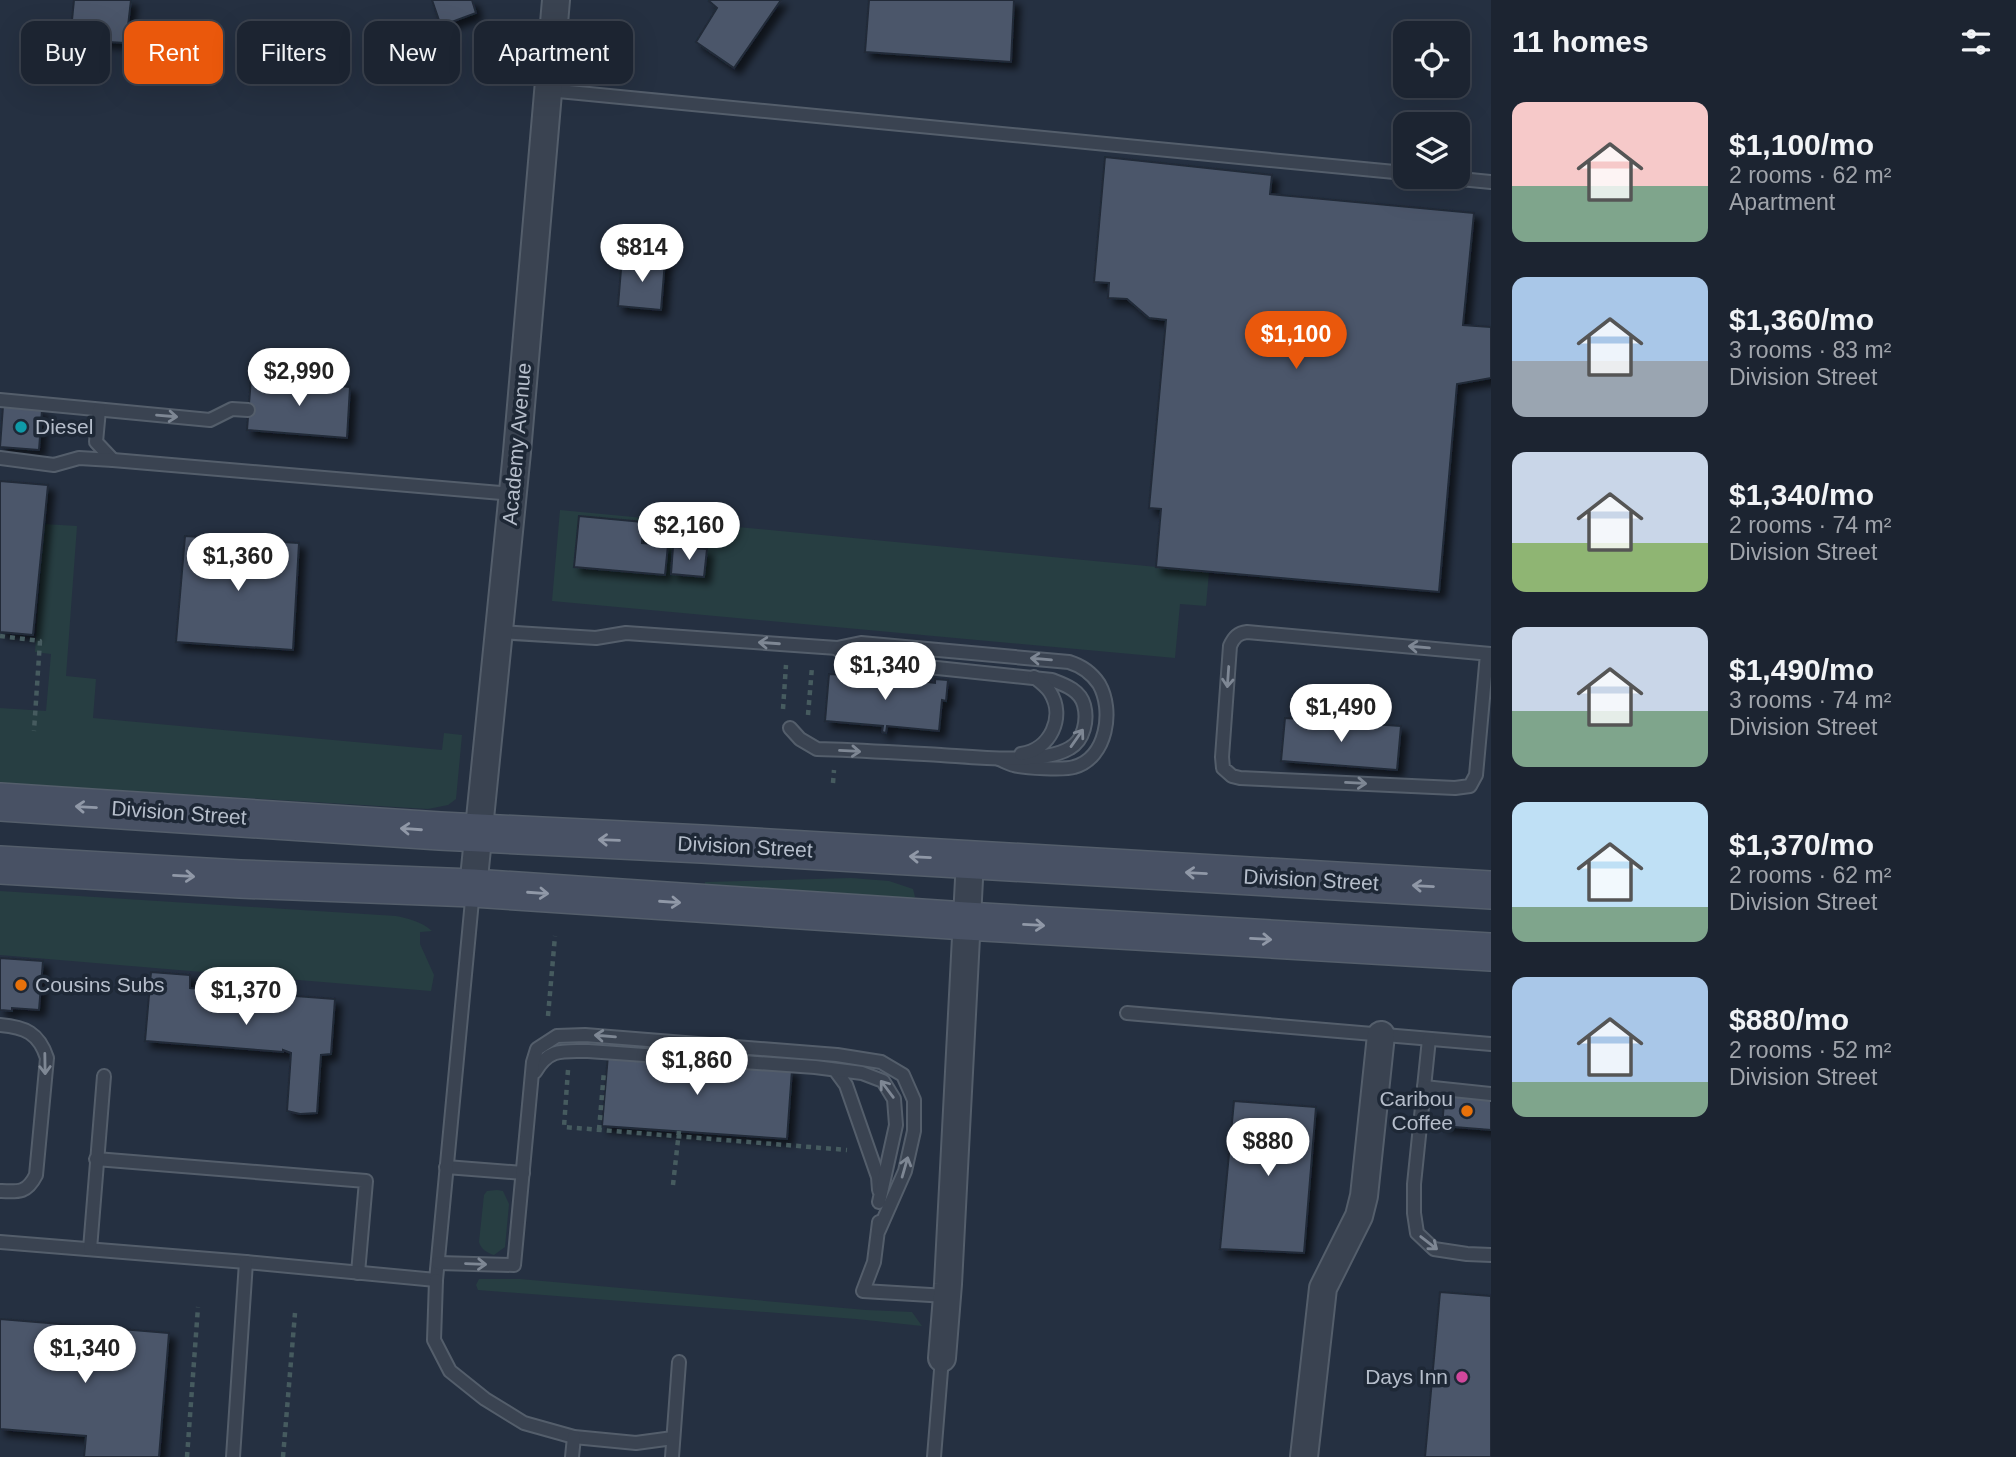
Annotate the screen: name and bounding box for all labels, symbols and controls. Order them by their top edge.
chip: Buy [21,21,110,84]
chip: Rent [124,21,223,84]
chip: Filters [237,21,350,84]
chip: New [364,21,460,84]
chip: Apartment [474,21,633,84]
map controls [1393,21,1470,189]
button: locate [1393,21,1470,98]
icon: filters [1957,23,1995,61]
text: 11 homes [1512,25,1649,58]
button: layers [1393,112,1470,189]
text: $1,100/mo [1729,128,1874,161]
icon: home [1568,130,1652,214]
text: 2 rooms · 62 m² [1729,162,1891,188]
text: Apartment [1729,189,1835,215]
pin: $814 [601,224,683,284]
text: $814 [616,234,668,260]
text: $1,360/mo [1729,303,1874,336]
icon: home [1568,305,1652,389]
pin: $1,100 [1239,312,1353,371]
text: $1,100 [1261,321,1331,347]
text: 3 rooms · 83 m² [1729,337,1891,363]
pin: $2,990 [242,348,356,408]
text: $2,990 [264,358,334,384]
street label: Academy Avenue [498,362,535,526]
text: Division Street [1729,364,1877,390]
one-way arrow [155,410,177,423]
place label: Diesel [35,415,93,438]
marker: Diesel [13,419,29,435]
text: $1,340/mo [1729,478,1874,511]
icon: home [1568,480,1652,564]
pin: $2,160 [632,503,746,562]
text: $2,160 [654,512,724,538]
text: 2 rooms · 74 m² [1729,512,1891,538]
pin: $1,360 [181,534,295,593]
text: Division Street [1729,539,1877,565]
text: $1,360 [203,543,273,569]
one-way arrow [757,637,780,650]
one-way arrow [1408,641,1431,654]
pin: $1,340 [828,642,942,702]
text: $1,340 [850,652,920,678]
one-way arrow [1030,652,1053,665]
text: $1,490/mo [1729,653,1874,686]
icon: home [1568,655,1652,739]
one-way arrow [1221,665,1234,688]
pin: $1,490 [1284,684,1398,744]
text: 3 rooms · 74 m² [1729,687,1891,713]
text: $1,490 [1306,694,1376,720]
text: Division Street [1729,714,1877,740]
one-way arrow [1069,729,1084,748]
one-way arrow [839,744,862,757]
one-way arrow [1344,777,1367,790]
street label: Division Street [111,796,248,829]
one-way arrow [75,801,98,814]
one-way arrow [400,822,423,835]
text: $1,370/mo [1729,828,1874,861]
icon: home [1568,830,1652,914]
street label: Division Street [677,831,813,862]
one-way arrow [598,834,621,847]
one-way arrow [908,851,931,864]
text: 2 rooms · 62 m² [1729,862,1891,888]
street label: Division Street [1243,864,1379,895]
one-way arrow [1185,867,1208,880]
one-way arrow [172,869,195,882]
one-way arrow [1412,879,1435,892]
one-way arrow [526,887,548,900]
text: Division Street [1729,889,1877,915]
one-way arrow [658,896,681,909]
one-way arrow [1022,919,1045,932]
one-way arrow [1249,932,1272,945]
pin: $1,370 [189,968,303,1027]
place label: Cousins Subs [35,973,165,996]
marker: Cousins Subs [13,977,29,993]
text: $1,370 [211,977,281,1003]
text: $880/mo [1729,1003,1849,1036]
icon: home [1568,1005,1652,1089]
one-way arrow [594,1029,617,1042]
text: 2 rooms · 52 m² [1729,1037,1891,1063]
pin: $1,860 [640,1038,754,1097]
text: $1,860 [662,1047,732,1073]
one-way arrow [38,1052,52,1075]
text: Division Street [1729,1064,1877,1090]
one-way arrow [880,1080,895,1099]
place label: Caribou Coffee [1379,1087,1453,1134]
marker: Caribou Coffee [1459,1103,1475,1119]
pin: $880 [1227,1118,1309,1178]
text: $880 [1242,1128,1294,1154]
one-way arrow [900,1157,913,1179]
one-way arrow [1420,1234,1438,1250]
one-way arrow [464,1258,487,1271]
pin: $1,340 [28,1326,142,1385]
text: $1,340 [50,1335,120,1361]
place label: Days Inn [1365,1365,1448,1388]
marker: Days Inn [1454,1369,1470,1385]

